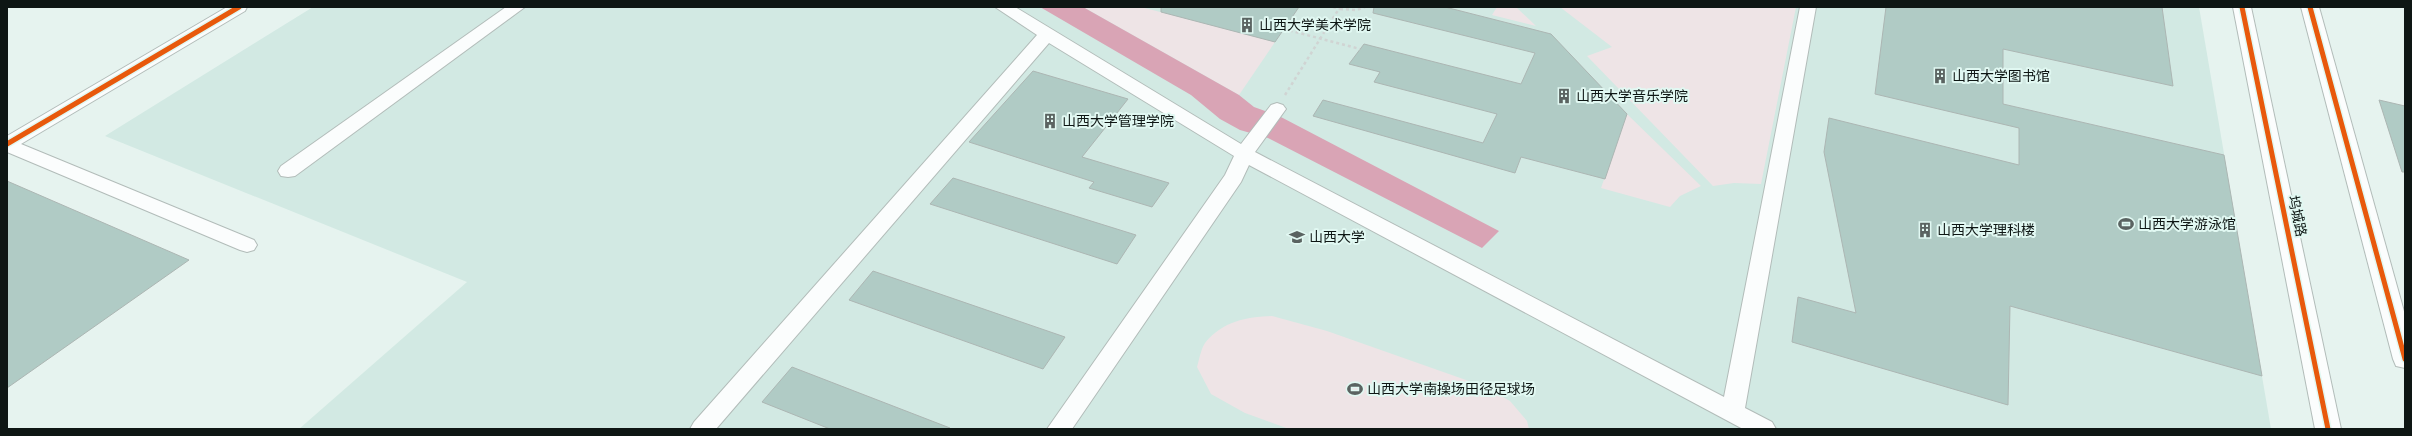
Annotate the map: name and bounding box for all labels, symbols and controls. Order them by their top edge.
building icon: 山西大学美术学院 [1238,16,1256,34]
place label: 山西大学美术学院 [1259,16,1371,35]
building icon: 山西大学图书馆 [1931,67,1949,85]
place label: 山西大学图书馆 [1952,67,2050,86]
building icon: 山西大学音乐学院 [1555,87,1573,105]
place label: 山西大学音乐学院 [1576,87,1688,106]
building icon: 山西大学管理学院 [1041,112,1059,130]
place label: 山西大学管理学院 [1062,112,1174,131]
street label: 坞城路 [2283,193,2311,239]
sports icon: 山西大学游泳馆 [2117,215,2135,233]
place label: 山西大学游泳馆 [2138,215,2236,234]
building icon: 山西大学理科楼 [1916,221,1934,239]
place label: 山西大学理科楼 [1937,221,2035,240]
school or university icon: 山西大学 [1288,228,1306,246]
place label: 山西大学 [1309,228,1365,247]
sports icon: 山西大学南操场田径足球场 [1346,380,1364,398]
place label: 山西大学南操场田径足球场 [1367,380,1535,399]

